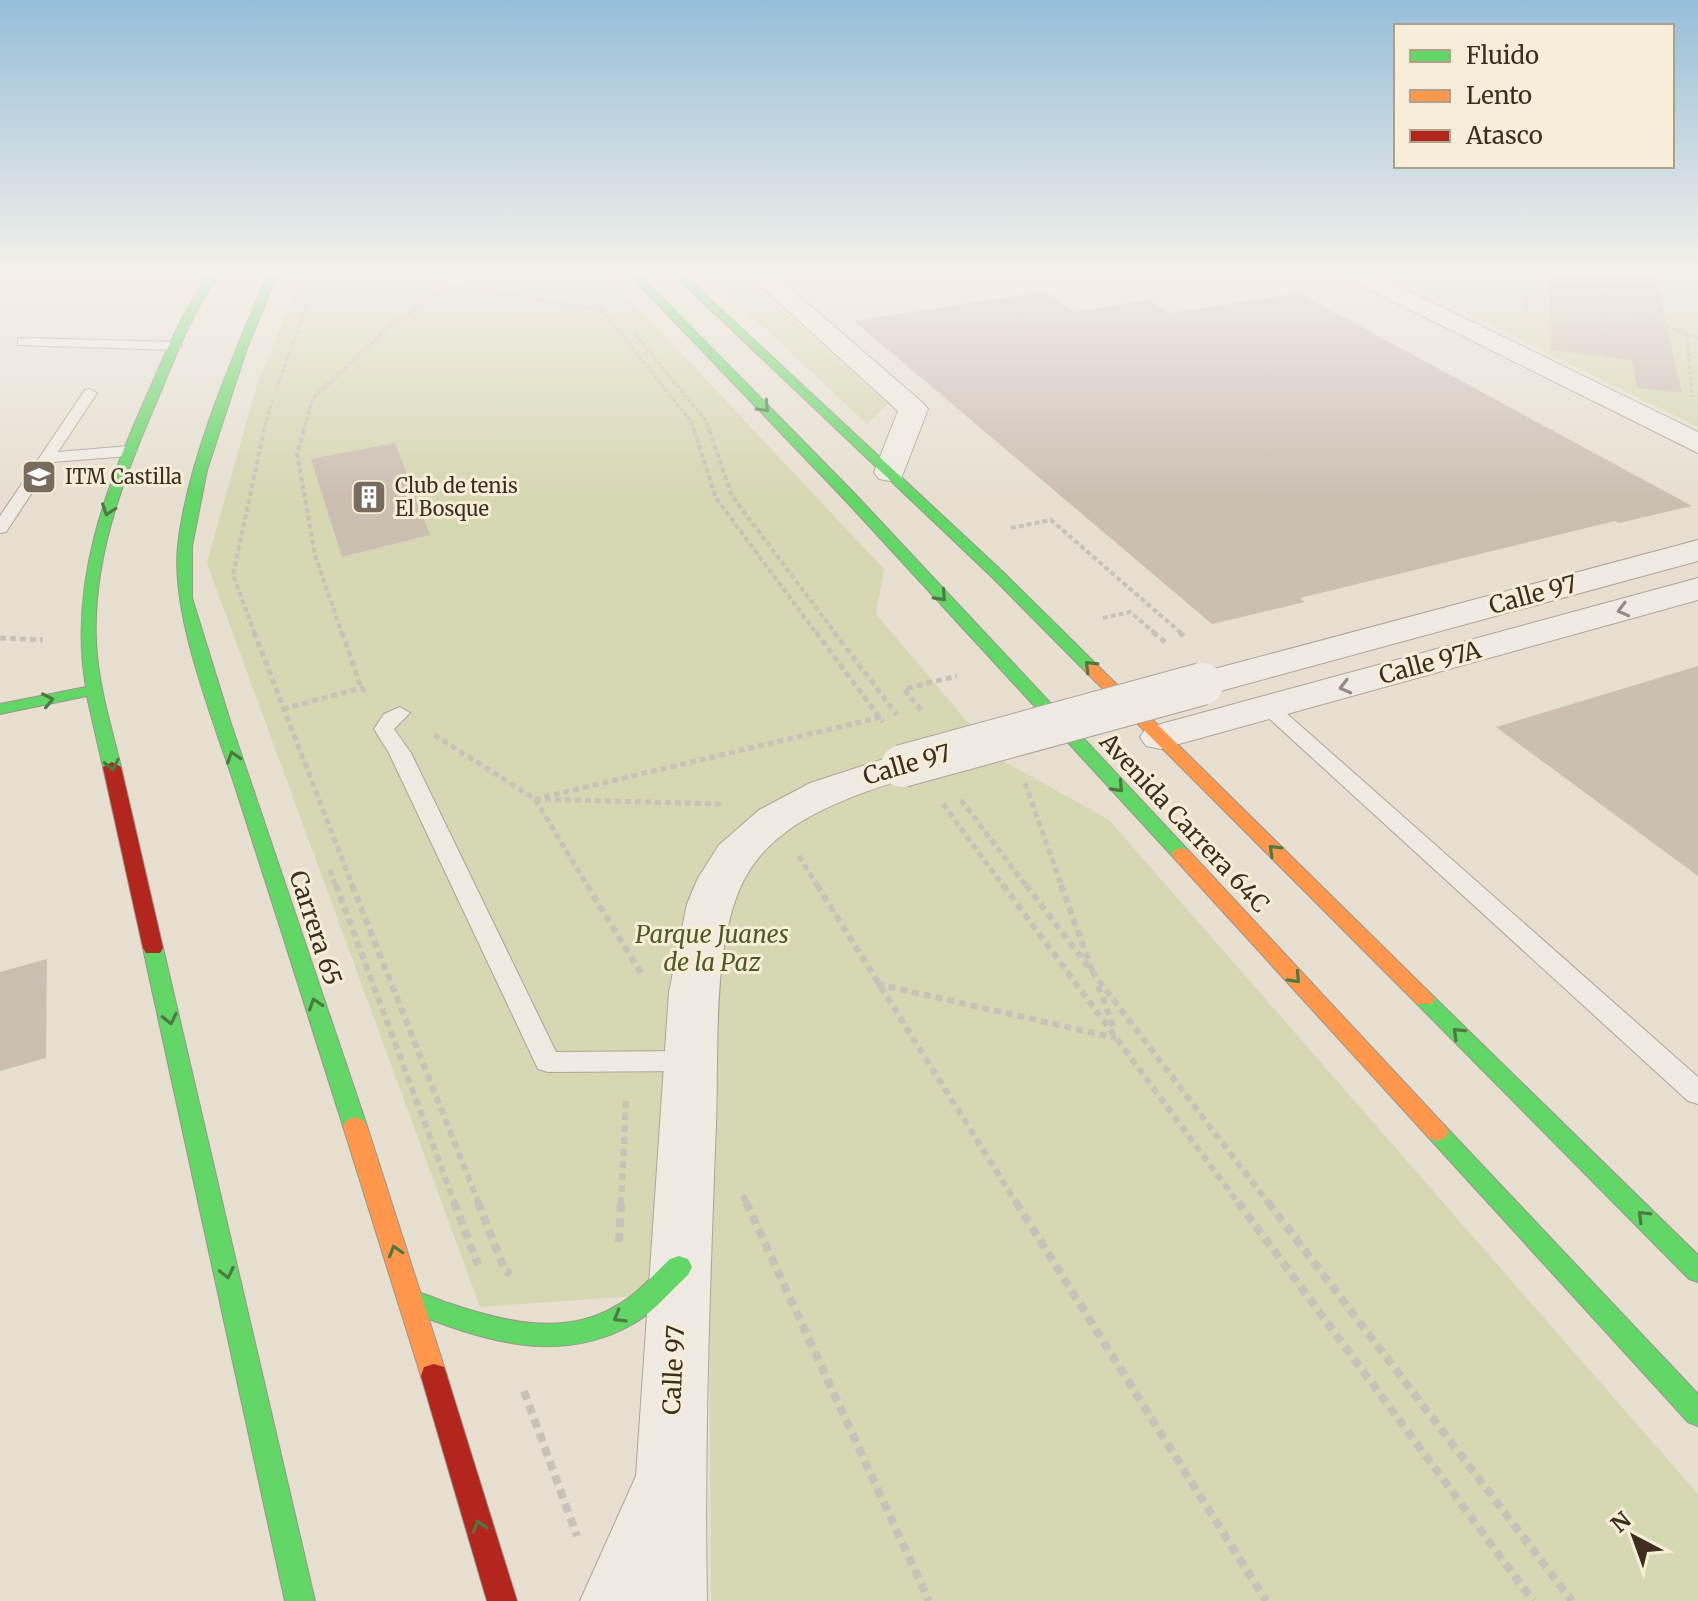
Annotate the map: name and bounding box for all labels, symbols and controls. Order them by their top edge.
legend [1394,24,1674,168]
text: Fluido [1466,40,1539,71]
text: Lento [1466,80,1532,111]
text: Atasco [1465,120,1543,151]
one-way arrow [754,398,769,412]
school or university icon: ITM Castilla [20,458,58,496]
place label: ITM Castilla [65,464,182,489]
place label: Club de tenis El Bosque [395,473,518,521]
building icon: Club de tenis El Bosque [350,478,388,516]
one-way arrow [101,502,118,516]
street label: Calle 97 [1486,568,1580,621]
one-way arrow [932,587,946,602]
one-way arrow [1616,601,1630,617]
street label: Calle 97A [1376,634,1485,691]
one-way arrow [1085,661,1099,675]
one-way arrow [1339,677,1353,694]
one-way arrow [41,692,54,709]
street label: Avenida Carrera 64C [1092,726,1276,919]
street label: Calle 97 [859,737,954,792]
one-way arrow [227,750,243,764]
one-way arrow [103,758,120,772]
one-way arrow [1109,778,1123,792]
one-way arrow [1269,844,1283,859]
street label: Carrera 65 [282,866,349,989]
park label: Parque Juanes de la Paz [635,919,789,978]
one-way arrow [1285,969,1300,983]
one-way arrow [308,997,324,1011]
one-way arrow [161,1012,178,1025]
one-way arrow [1453,1028,1468,1042]
one-way arrow [1638,1211,1652,1226]
one-way arrow [389,1244,405,1258]
one-way arrow [218,1265,235,1279]
one-way arrow [613,1307,628,1323]
street label: Calle 97 [656,1324,691,1416]
north arrow [1594,1497,1674,1577]
text: N [1605,1505,1637,1538]
one-way arrow [472,1520,488,1534]

